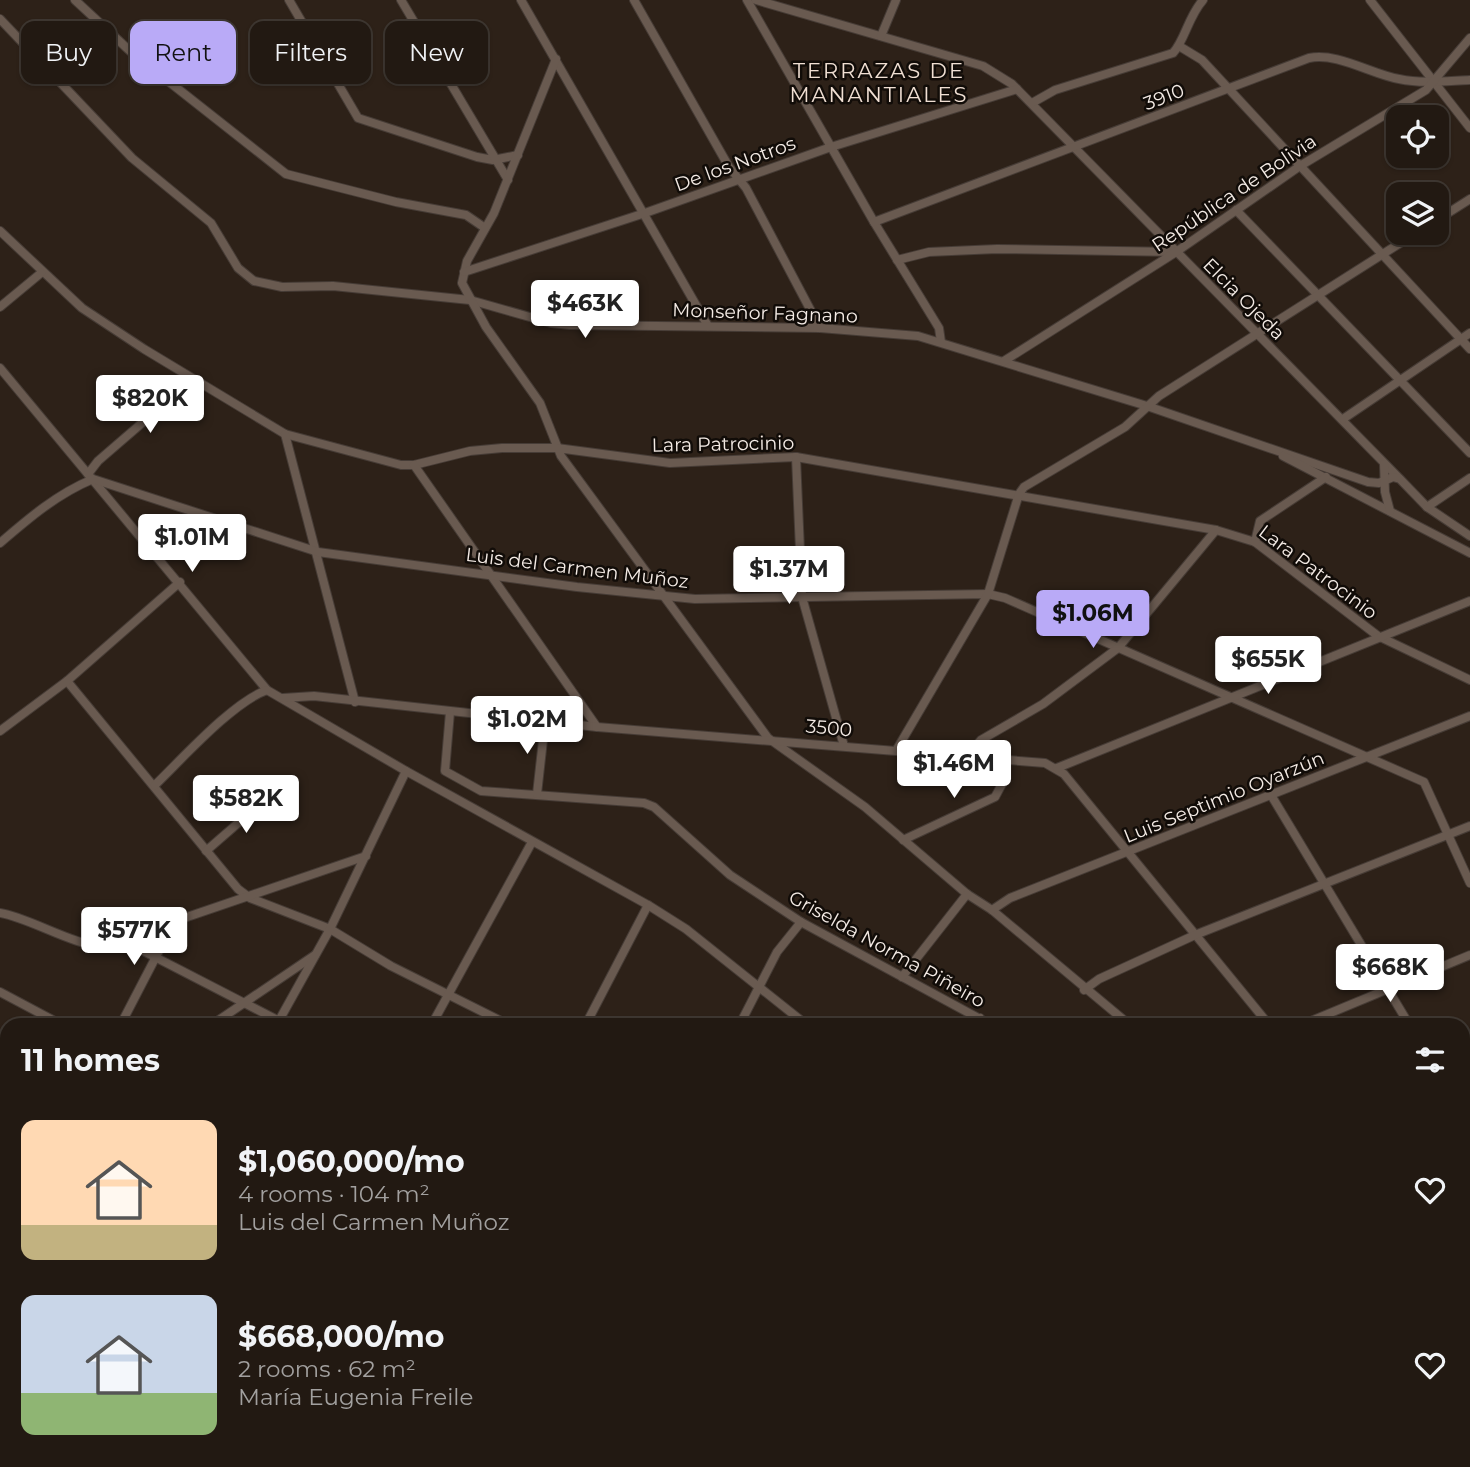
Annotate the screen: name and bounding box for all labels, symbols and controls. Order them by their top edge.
chip: Buy [21,21,116,84]
chip: Rent [130,21,236,84]
chip: Filters [250,21,371,84]
chip: New [385,21,488,84]
district label: TERRAZAS DE MANANTIALES [789,58,969,107]
street label: 3910 [1140,79,1188,115]
map controls [1386,105,1449,245]
button: locate [1386,105,1449,168]
street label: República de Bolivia [1147,129,1321,257]
street label: De los Notros [671,131,799,197]
button: layers [1386,182,1449,245]
street label: Elcia Ojeda [1198,253,1290,345]
pin: $463K [536,280,634,340]
text: $463K [547,289,623,317]
street label: Monseñor Fagnano [672,298,858,328]
pin: $820K [101,376,199,435]
text: $820K [112,384,188,412]
street label: Lara Patrocinio [652,431,795,457]
pin: $1.01M [135,514,249,574]
street label: Lara Patrocinio [1254,520,1382,624]
text: $1.01M [154,523,230,551]
street label: Luis del Carmen Muñoz [464,543,690,593]
pin: $1.37M [732,546,846,606]
text: $1.37M [749,555,829,583]
pin: $1.06M [1036,590,1150,650]
text: $1.06M [1052,599,1134,627]
pin: $655K [1219,636,1317,696]
text: $655K [1231,645,1305,673]
pin: $1.02M [470,696,584,756]
text: $1.02M [487,705,567,733]
street label: 3500 [805,715,853,741]
pin: $1.46M [897,740,1011,800]
street label: Luis Septimio Oyarzún [1120,746,1328,848]
text: $1.46M [913,749,995,777]
pin: $582K [197,776,295,835]
text: $582K [209,784,283,812]
street label: Griselda Norma Piñeiro [785,885,989,1013]
pin: $577K [85,908,183,967]
text: $577K [97,916,171,944]
pin: $668K [1341,944,1439,1004]
text: $668K [1352,953,1428,981]
icon: filters [1411,1041,1449,1079]
text: 11 homes [21,1042,160,1079]
text: $1,060,000/mo [238,1143,465,1180]
icon: home [77,1148,161,1232]
icon: heart [1411,1171,1449,1209]
text: 4 rooms · 104 m² [238,1180,430,1208]
text: Luis del Carmen Muñoz [238,1208,510,1236]
text: $668,000/mo [238,1318,445,1355]
icon: home [77,1323,161,1407]
icon: heart [1411,1346,1449,1384]
text: 2 rooms · 62 m² [238,1355,416,1383]
text: María Eugenia Freile [238,1383,473,1411]

